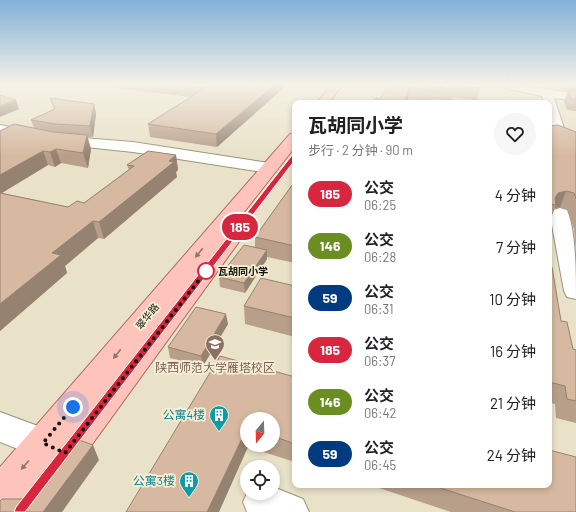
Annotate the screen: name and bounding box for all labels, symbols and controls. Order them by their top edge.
text: 瓦胡同小学 [308,113,403,136]
button: heart [494,113,536,155]
text: 步行 · 2 分钟 · 90 m [308,142,413,158]
text: 公交 [364,178,394,196]
text: 185 [320,185,340,202]
text: 4 分钟 [495,186,536,204]
text: 06:25 [364,197,396,213]
line badge: 185 [217,214,263,240]
text: 185 [230,218,250,235]
text: 公交 [364,230,394,248]
text: 146 [320,237,340,254]
text: 7 分钟 [496,238,536,256]
one-way arrow [195,248,203,259]
text: 06:28 [364,249,396,265]
marker: 瓦胡同小学 [197,262,215,280]
place label: 瓦胡同小学 [218,265,268,277]
text: 公交 [364,282,394,300]
text: 59 [323,289,337,306]
text: 10 分钟 [489,290,536,308]
street label: 翠华路 [133,301,161,331]
text: 06:31 [364,301,394,317]
school or university icon: 陕西师范大学雁塔校区 [204,333,226,361]
text: 公交 [364,334,394,352]
text: 185 [320,341,340,358]
text: 16 分钟 [490,342,536,360]
one-way arrow [112,348,121,359]
text: 06:37 [364,353,395,369]
place label: 陕西师范大学雁塔校区 [155,360,275,374]
text: 公交 [364,386,394,404]
text: 146 [320,393,340,410]
text: 21 分钟 [490,394,536,412]
your location [63,397,83,417]
building icon: 公寓4楼 [208,404,230,432]
text: 06:42 [364,405,397,421]
place label: 公寓4楼 [162,407,205,421]
north arrow [240,412,280,452]
map controls [240,412,280,500]
text: 公交 [364,438,394,456]
text: 59 [323,445,337,462]
text: 24 分钟 [487,446,536,464]
text: 06:45 [364,457,396,473]
one-way arrow [21,460,30,470]
button: locate [240,460,280,500]
building icon: 公寓3楼 [178,470,200,498]
place label: 公寓3楼 [133,473,175,487]

